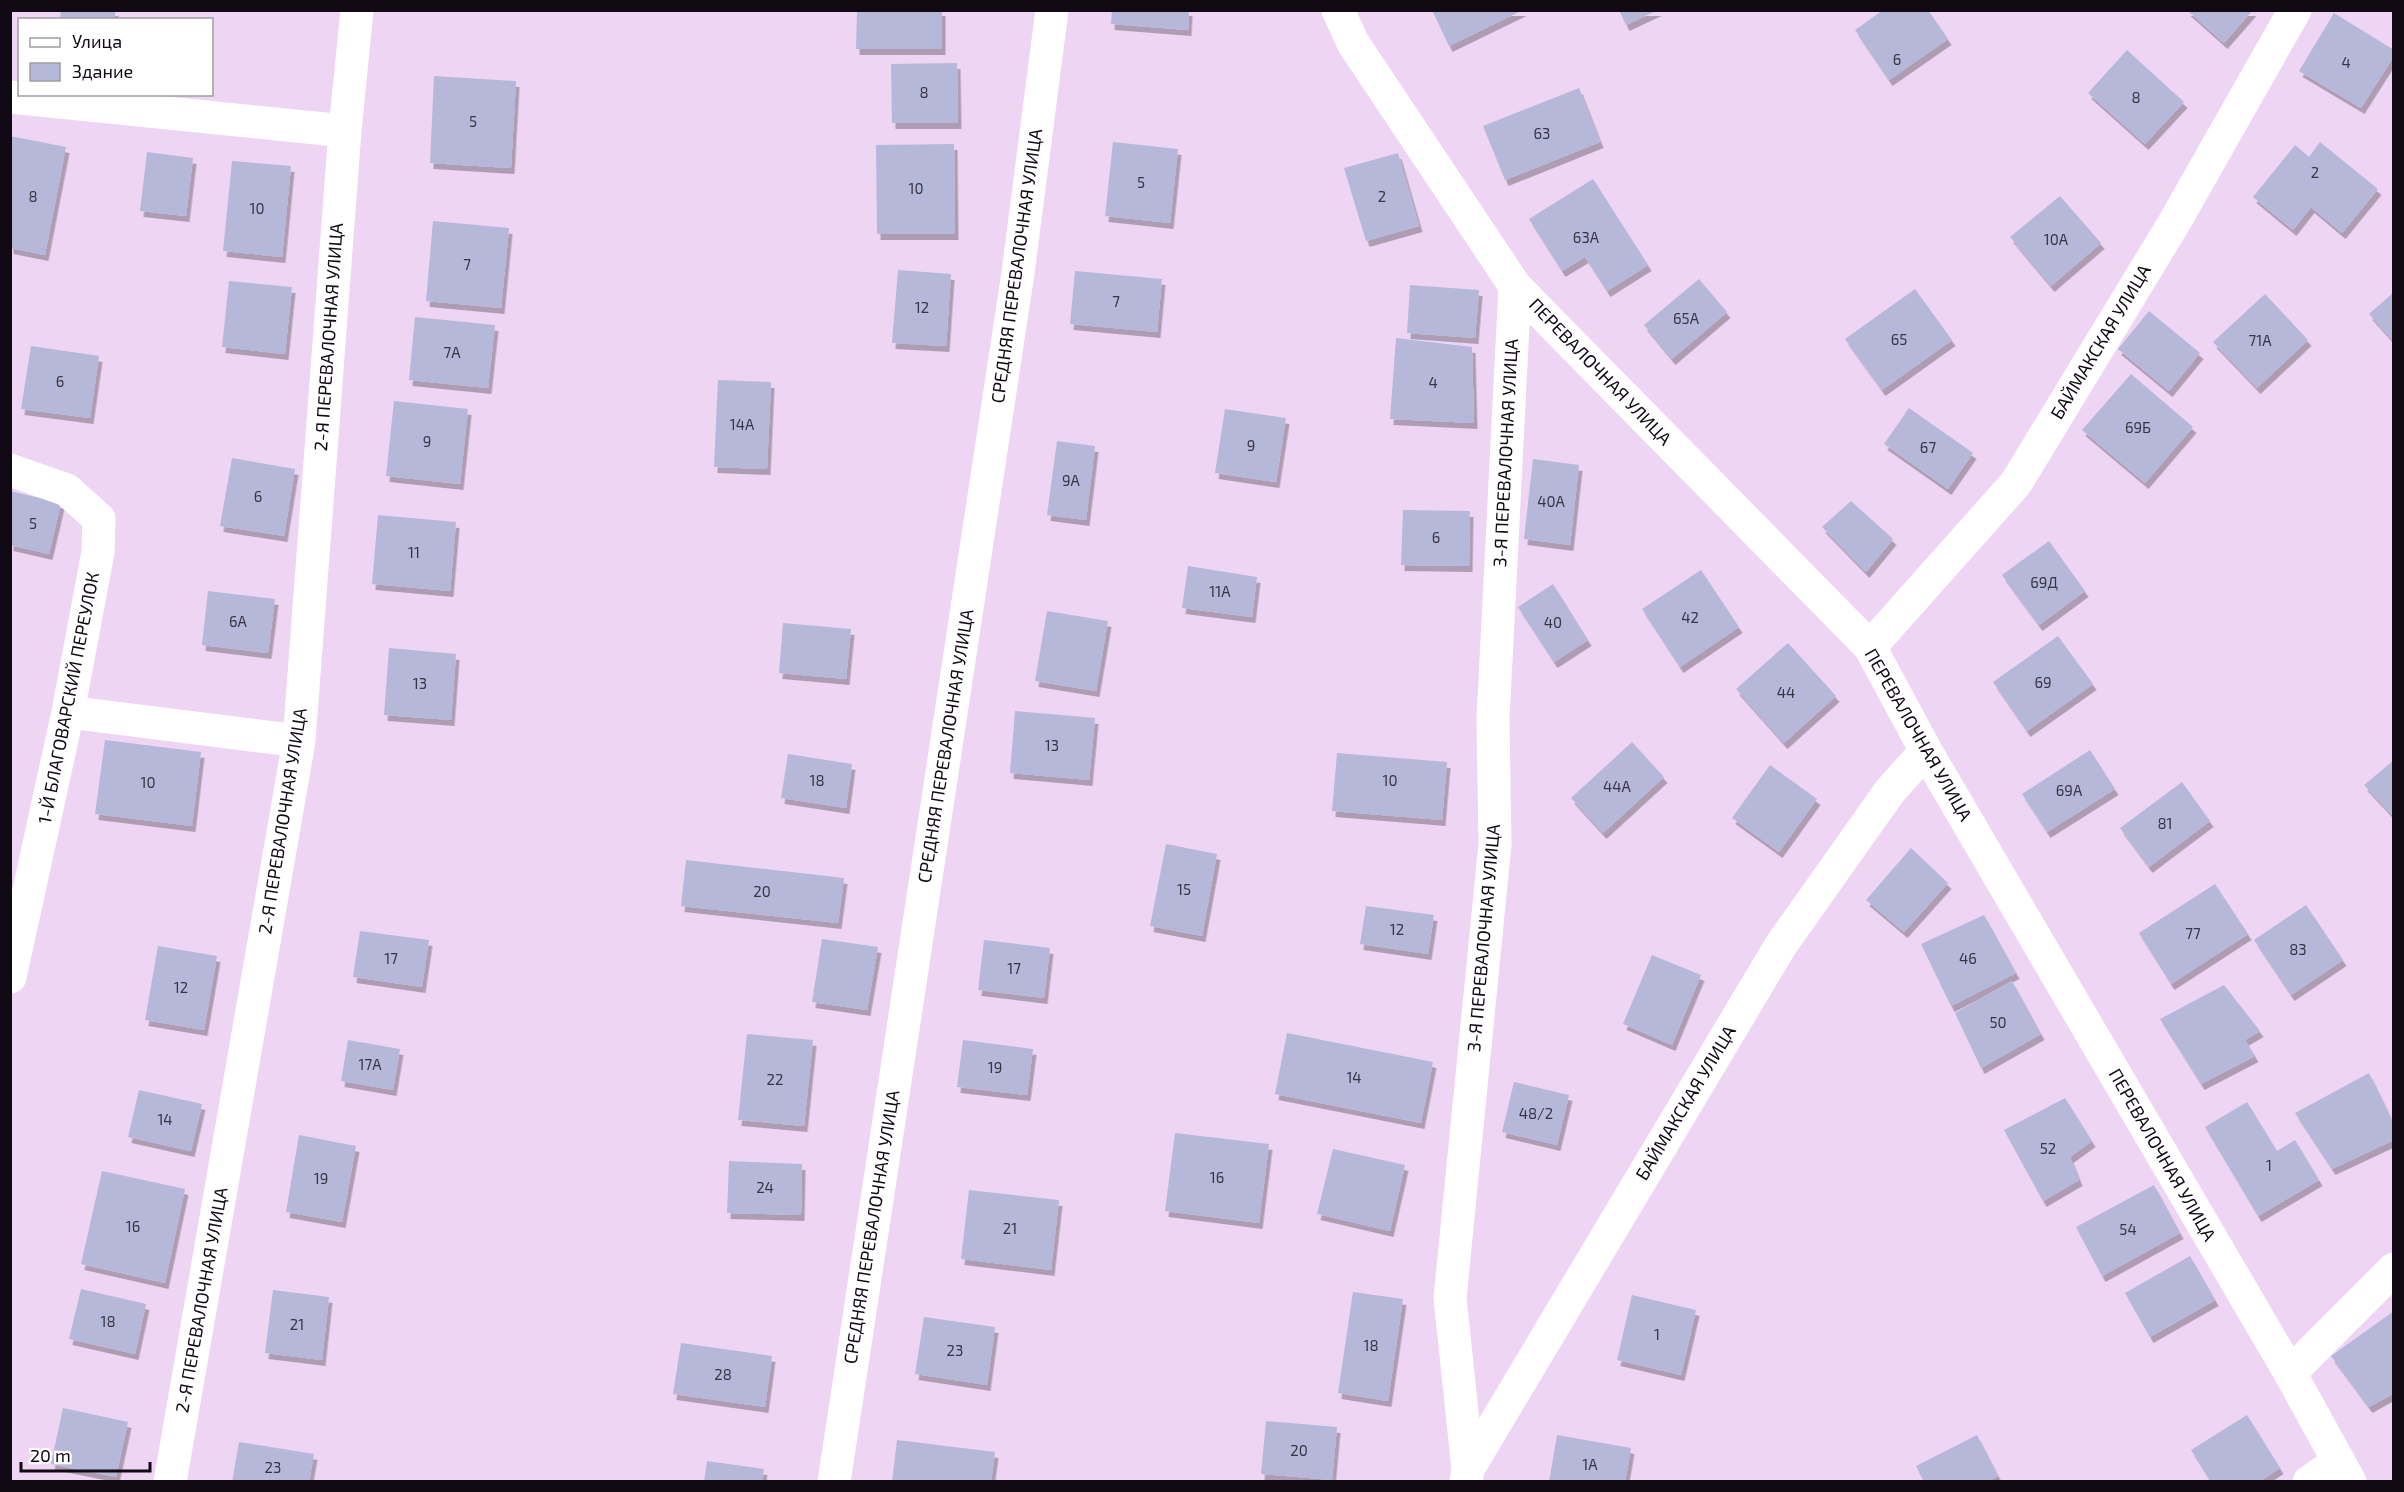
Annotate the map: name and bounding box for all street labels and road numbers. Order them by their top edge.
street label: СРЕДНЯЯ ПЕРЕВАЛОЧНАЯ УЛИЦА [986,126,1046,405]
street label: 2-Я ПЕРЕВАЛОЧНАЯ УЛИЦА [309,221,347,452]
street label: БАЙМАКСКАЯ УЛИЦА [2045,260,2155,423]
street label: ПЕРЕВАЛОЧНАЯ УЛИЦА [1525,293,1677,450]
street label: 3-Я ПЕРЕВАЛОЧНАЯ УЛИЦА [1488,337,1522,568]
street label: 1-Й БЛАГОВАРСКИЙ ПЕРЕУЛОК [33,570,103,826]
street label: СРЕДНЯЯ ПЕРЕВАЛОЧНАЯ УЛИЦА [912,606,978,884]
street label: ПЕРЕВАЛОЧНАЯ УЛИЦА [1860,644,1978,825]
street label: 2-Я ПЕРЕВАЛОЧНАЯ УЛИЦА [253,705,311,936]
street label: 3-Я ПЕРЕВАЛОЧНАЯ УЛИЦА [1462,822,1504,1053]
street label: БАЙМАКСКАЯ УЛИЦА [1630,1021,1740,1184]
street label: ПЕРЕВАЛОЧНАЯ УЛИЦА [2104,1064,2222,1245]
street label: СРЕДНЯЯ ПЕРЕВАЛОЧНАЯ УЛИЦА [838,1087,904,1365]
street label: 2-Я ПЕРЕВАЛОЧНАЯ УЛИЦА [170,1184,232,1414]

